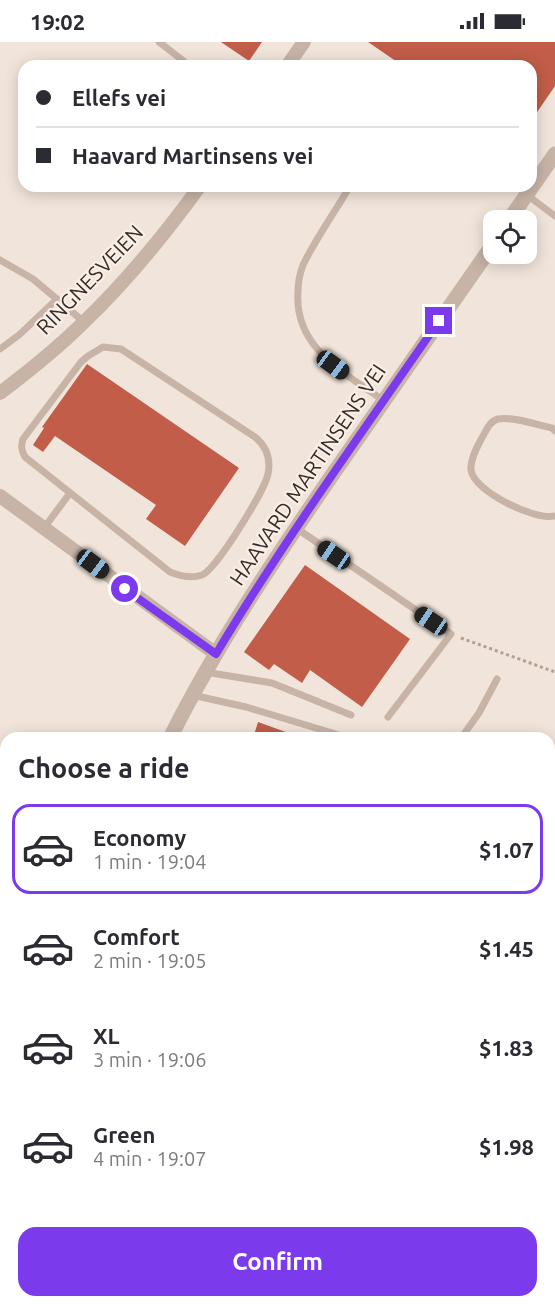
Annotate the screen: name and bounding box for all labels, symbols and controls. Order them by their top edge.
text: 19:02 [30,9,85,34]
text: Ellefs vei [72,85,166,110]
text: Haavard Martinsens vei [72,143,313,168]
map controls [483,210,537,264]
button: locate [483,210,537,264]
street label: RINGNESVEIEN [31,220,147,339]
route end [425,307,452,334]
car [313,347,353,383]
street label: HAAVARD MARTINSENS VEI [224,359,390,589]
car [314,537,354,573]
car [73,546,113,582]
route start [111,575,138,602]
car [411,603,451,639]
text: Choose a ride [18,753,190,783]
icon: car [21,822,75,876]
text: Economy [93,825,186,850]
text: $1.07 [479,837,534,862]
text: 1 min · 19:04 [93,850,207,873]
icon: car [21,921,75,975]
text: Comfort [93,924,180,949]
text: $1.45 [479,936,534,961]
text: 2 min · 19:05 [93,949,207,972]
icon: car [21,1020,75,1074]
text: XL [93,1023,120,1048]
text: $1.83 [479,1035,534,1060]
text: 3 min · 19:06 [93,1048,207,1071]
icon: car [21,1119,75,1173]
text: Green [93,1122,155,1147]
text: $1.98 [479,1134,534,1159]
text: 4 min · 19:07 [93,1147,207,1170]
button: Confirm [18,1227,537,1296]

